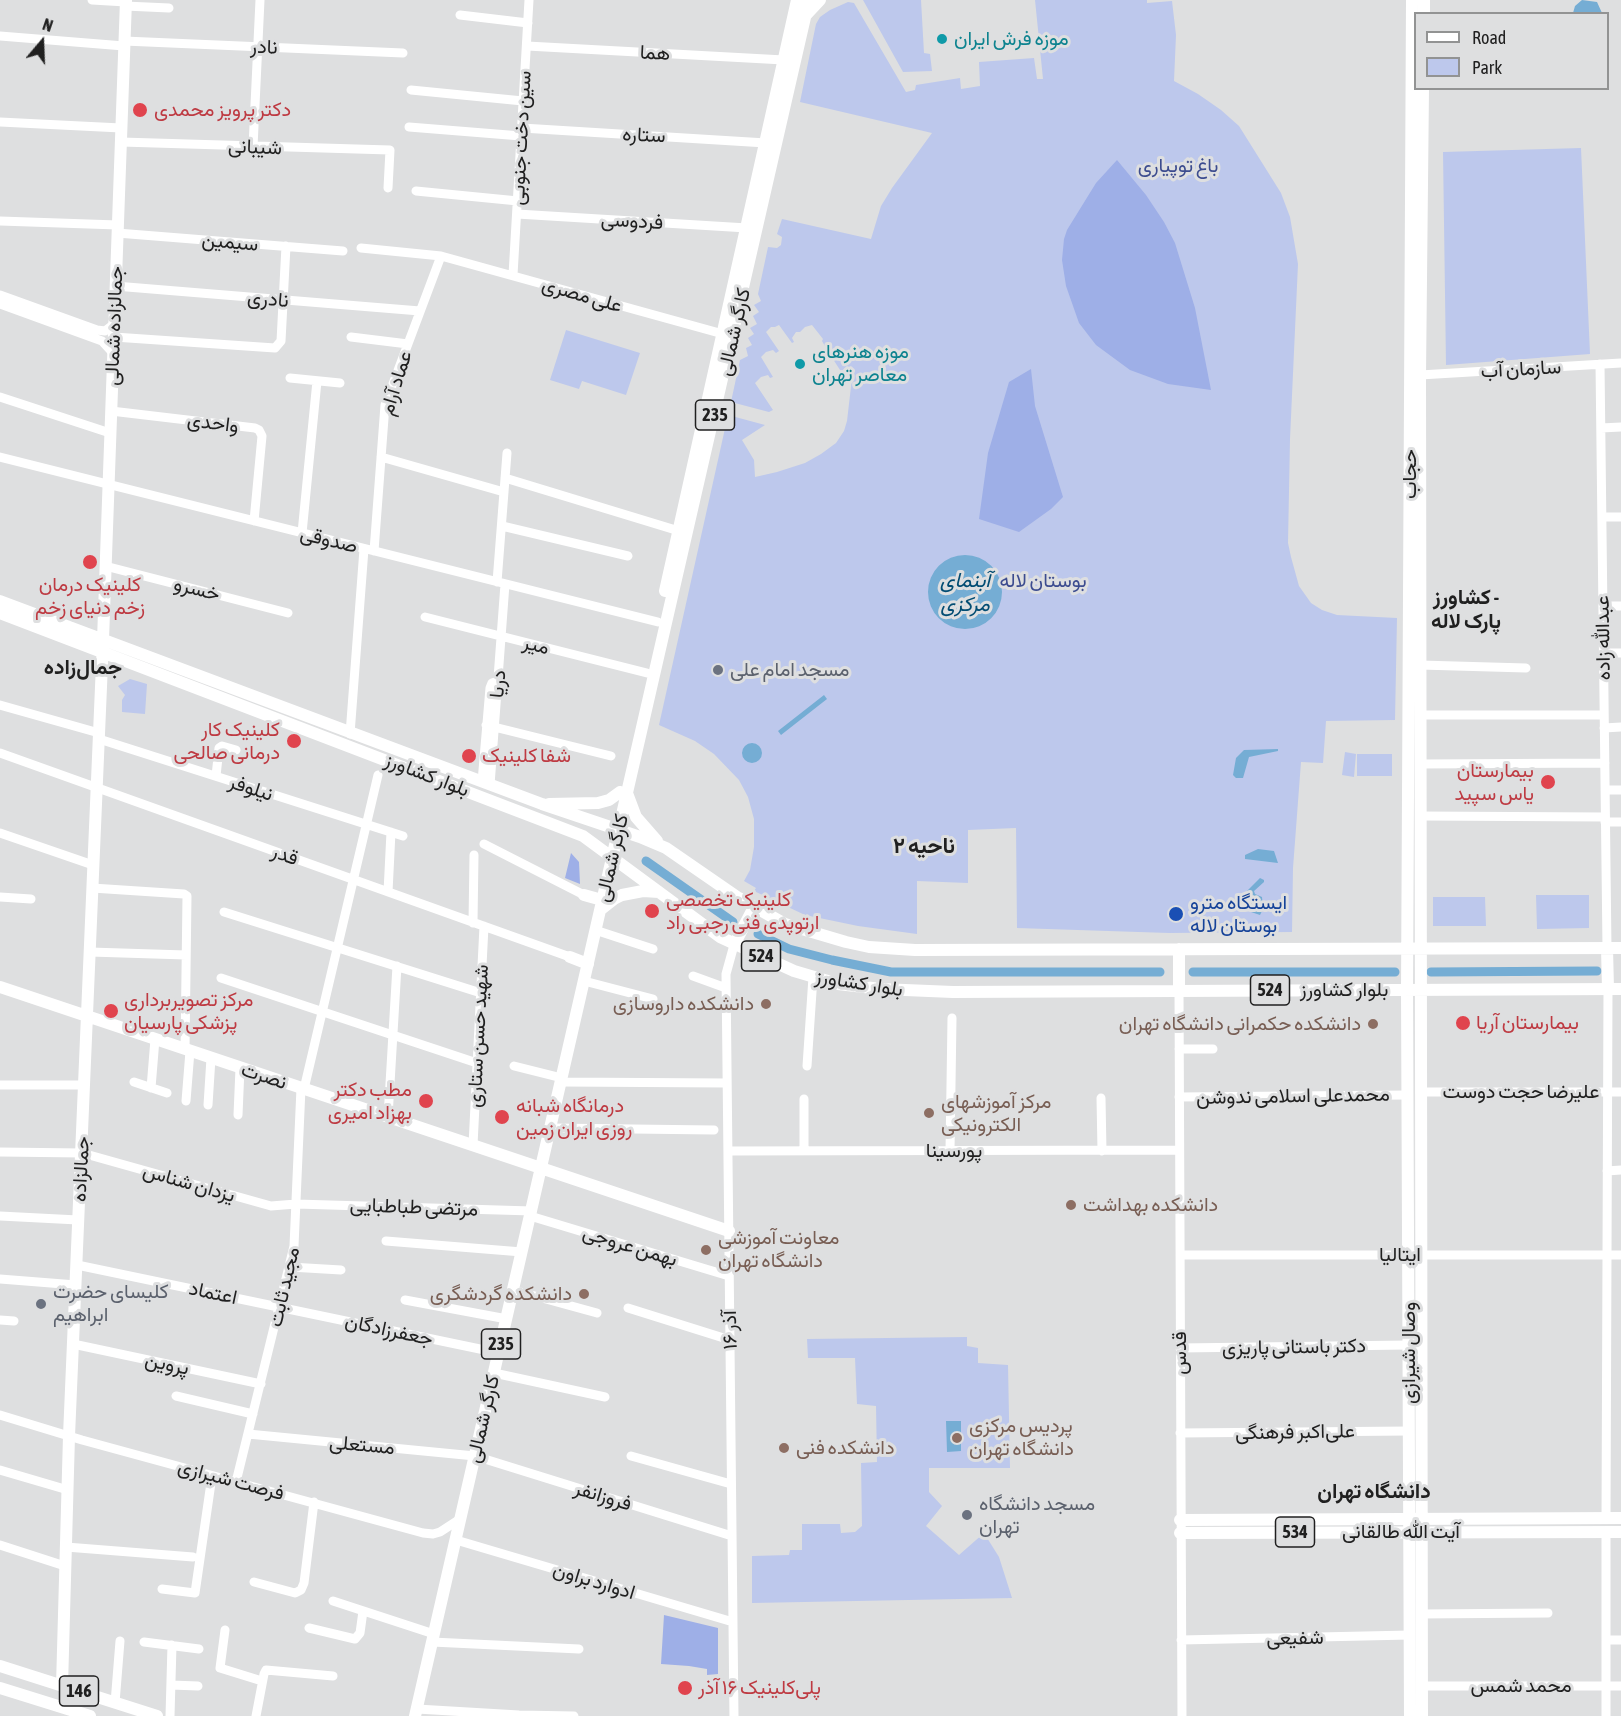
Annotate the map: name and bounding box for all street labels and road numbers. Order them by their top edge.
street label: نادر [250,35,278,59]
street label: هما [639,40,671,66]
street label: سین دخت جنوبی [505,70,537,206]
street label: ستاره [622,122,666,148]
street label: شیبانی [228,134,282,160]
street label: فردوسی [600,207,664,235]
street label: سیمین [201,228,259,256]
street label: جمالزاده شمالی [100,266,128,386]
street label: علی مصری [539,272,625,318]
street label: نادری [246,285,290,313]
street label: کارگر شمالی [712,286,756,378]
street label: عماد آرام [375,348,417,418]
street label: سازمان آب [1480,355,1562,383]
road number: 235 [696,400,734,430]
street label: واحدی [186,408,240,438]
street label: حجاب [1398,449,1422,499]
street label: صدوقی [298,521,360,559]
street label: خسرو [171,572,223,606]
street label: عبدالله زاده [1590,595,1616,681]
street label: میر [520,630,552,660]
street label: دریا [485,669,511,699]
street label: بلوار کشاورز [381,748,473,802]
street label: نیلوفر [226,770,276,806]
street label: کارگر شمالی [590,812,634,904]
street label: قدر [268,839,302,871]
road number: 524 [742,941,780,971]
street label: شهید حسن ستاری [462,964,494,1108]
street label: بلوار کشاورز [813,964,905,1002]
road number: 524 [1250,975,1290,1005]
street label: بلوار کشاورز [1300,978,1388,1002]
street label: نصرت [238,1057,290,1095]
street label: علیرضا حجت دوست [1443,1080,1599,1104]
street label: محمدعلی اسلامی ندوشن [1196,1082,1390,1110]
street label: جمالزاده [67,1136,95,1202]
street label: پورسینا [926,1139,982,1163]
street label: یزدان شناس [140,1158,238,1208]
street label: مرتضی طباطبایی [349,1193,479,1221]
street label: بهمن عروجی [580,1220,680,1272]
street label: ایتالیا [1379,1243,1421,1267]
street label: مجید ثابت [263,1245,305,1329]
street label: اعتماد [187,1276,239,1310]
street label: وصال شیرازی [1397,1302,1421,1404]
street label: جعفرزادگان [343,1309,435,1351]
street label: ۱۶ آذر [718,1310,742,1350]
road number: 235 [482,1329,520,1359]
street label: قدس [1168,1331,1192,1375]
street label: دکتر باستانی پاریزی [1222,1334,1366,1360]
street label: پروین [143,1348,191,1380]
street label: کارگر شمالی [461,1373,505,1465]
street label: علی‌اکبر فرهنگی [1235,1419,1355,1445]
street label: مستعلی [328,1430,396,1460]
street label: فرصت شیرازی [175,1454,287,1506]
street label: فروزانفر [571,1476,635,1516]
road number: 534 [1276,1517,1314,1547]
street label: آیت الله طالقانی [1342,1520,1460,1544]
street label: ادوارد براون [550,1557,638,1605]
street label: شفیعی [1266,1626,1324,1650]
street label: محمد شمس [1470,1674,1572,1698]
road number: 146 [60,1676,98,1706]

